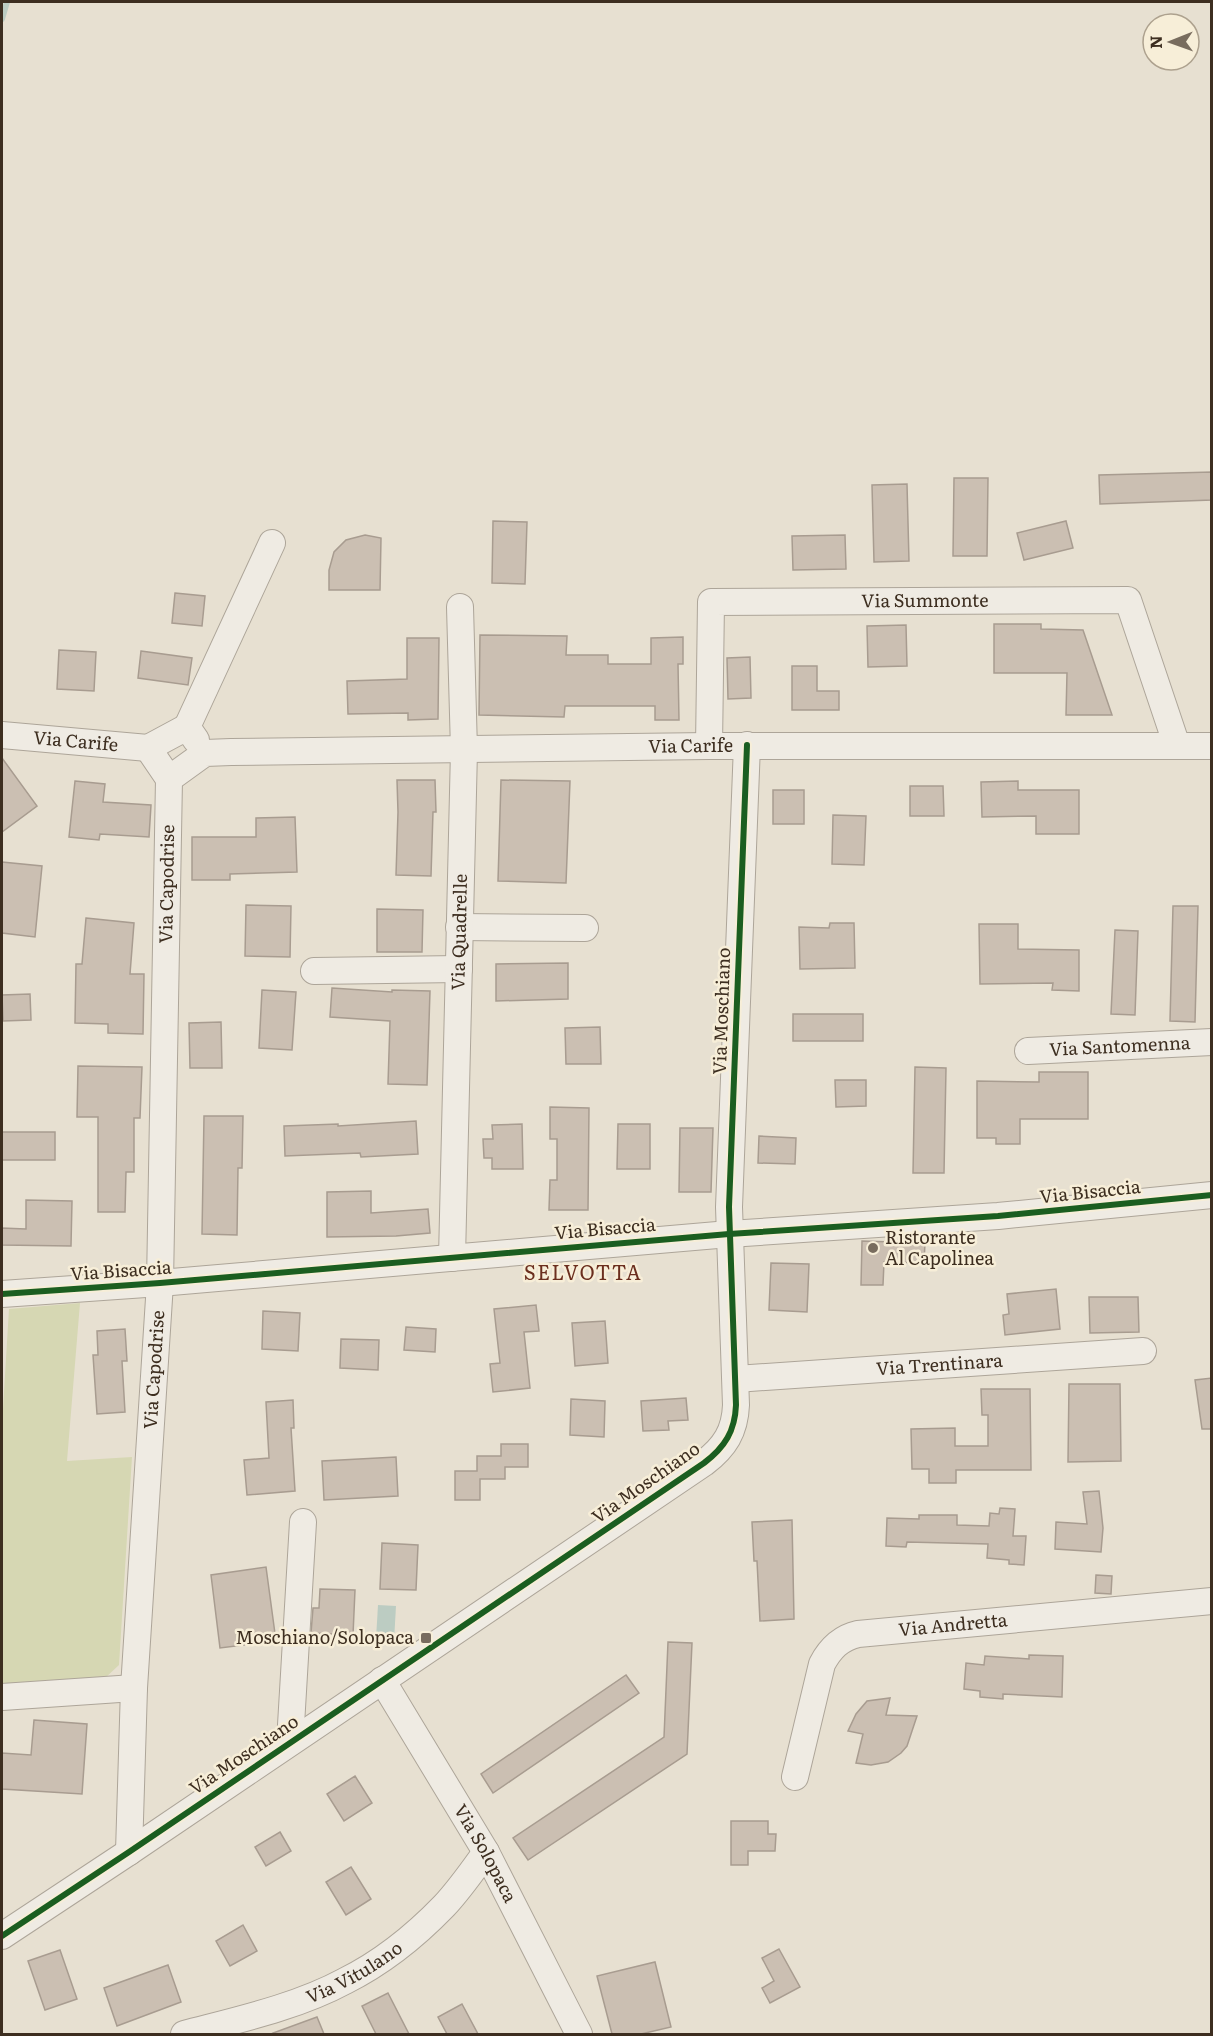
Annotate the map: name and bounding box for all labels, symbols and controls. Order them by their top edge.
north arrow [1141,12,1201,72]
text: N [1143,35,1167,49]
street label: Via Summonte [861,586,989,613]
street label: Via Carife [32,723,119,757]
street label: Via Carife [648,731,733,759]
street label: Via Capodrise [151,824,180,944]
street label: Via Quadrelle [443,873,473,991]
street label: Via Moschiano [705,947,736,1075]
street label: Via Santomenna [1049,1028,1191,1062]
street label: Via Bisaccia [1038,1172,1142,1209]
street label: Via Bisaccia [553,1210,657,1245]
place label: Ristorante Al Capolinea [885,1223,994,1271]
marker: Ristorante Al Capolinea [866,1241,880,1255]
street label: Via Bisaccia [69,1252,173,1287]
district label: SELVOTTA [524,1256,642,1286]
street label: Via Capodrise [136,1309,170,1430]
street label: Via Trentinara [875,1346,1004,1381]
street label: Via Moschiano [585,1434,705,1529]
street label: Via Andretta [897,1605,1009,1642]
place label: Moschiano/Solopaca [235,1623,414,1650]
marker: Moschiano/Solopaca [419,1631,433,1645]
street label: Via Moschiano [183,1707,303,1800]
street label: Via Solopaca [448,1798,525,1907]
street label: Via Vitulano [302,1934,408,2009]

